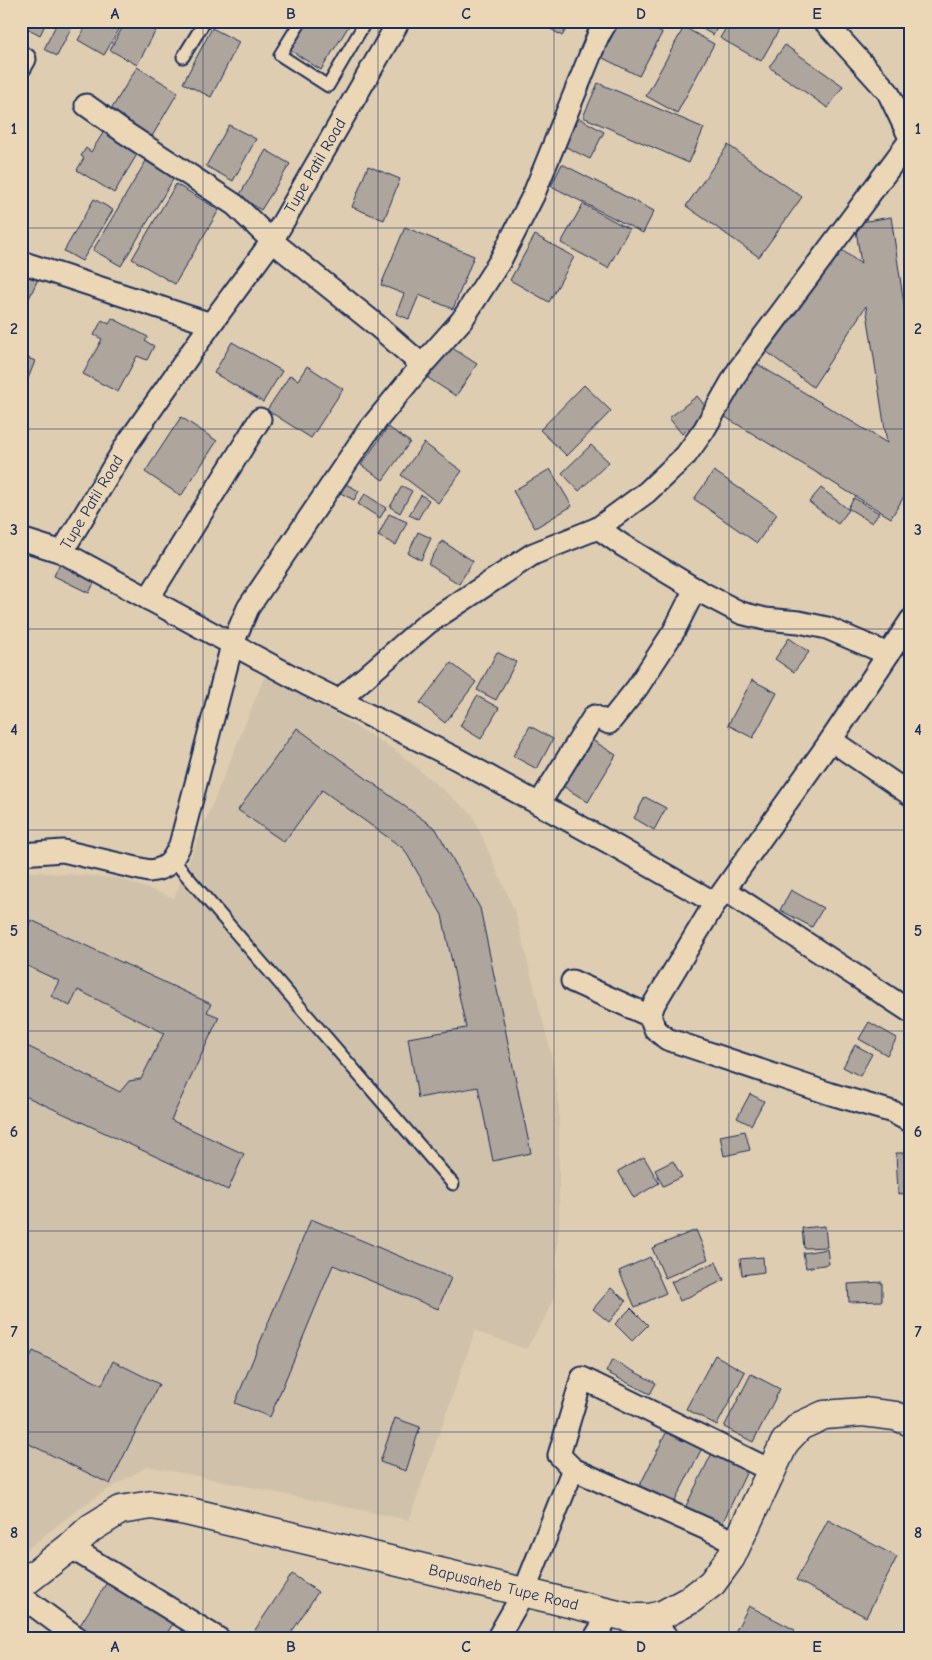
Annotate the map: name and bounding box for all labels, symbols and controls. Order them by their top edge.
text: A [111,5,120,23]
text: B [286,5,296,23]
text: C [461,5,471,23]
text: D [636,5,646,23]
text: E [812,5,822,23]
street label: Tupe Patil Road [281,115,350,217]
text: 1 [11,120,17,138]
text: 1 [915,120,921,138]
text: 2 [10,320,18,338]
text: 2 [914,320,922,338]
street label: Tupe Patil Road [57,452,127,553]
text: 3 [10,521,18,539]
text: 3 [914,521,922,539]
text: 4 [10,721,18,739]
text: 4 [914,721,922,739]
text: 5 [10,922,18,940]
text: 5 [914,922,922,940]
text: 6 [10,1123,18,1141]
text: 6 [914,1123,922,1141]
text: 7 [10,1323,18,1341]
text: 7 [914,1323,922,1341]
text: 8 [10,1524,18,1542]
text: 8 [914,1524,922,1542]
street label: Bapusaheb Tupe Road [427,1561,580,1614]
text: A [111,1638,120,1656]
text: B [286,1638,296,1656]
text: C [461,1638,471,1656]
text: D [636,1638,646,1656]
text: E [812,1638,822,1656]

